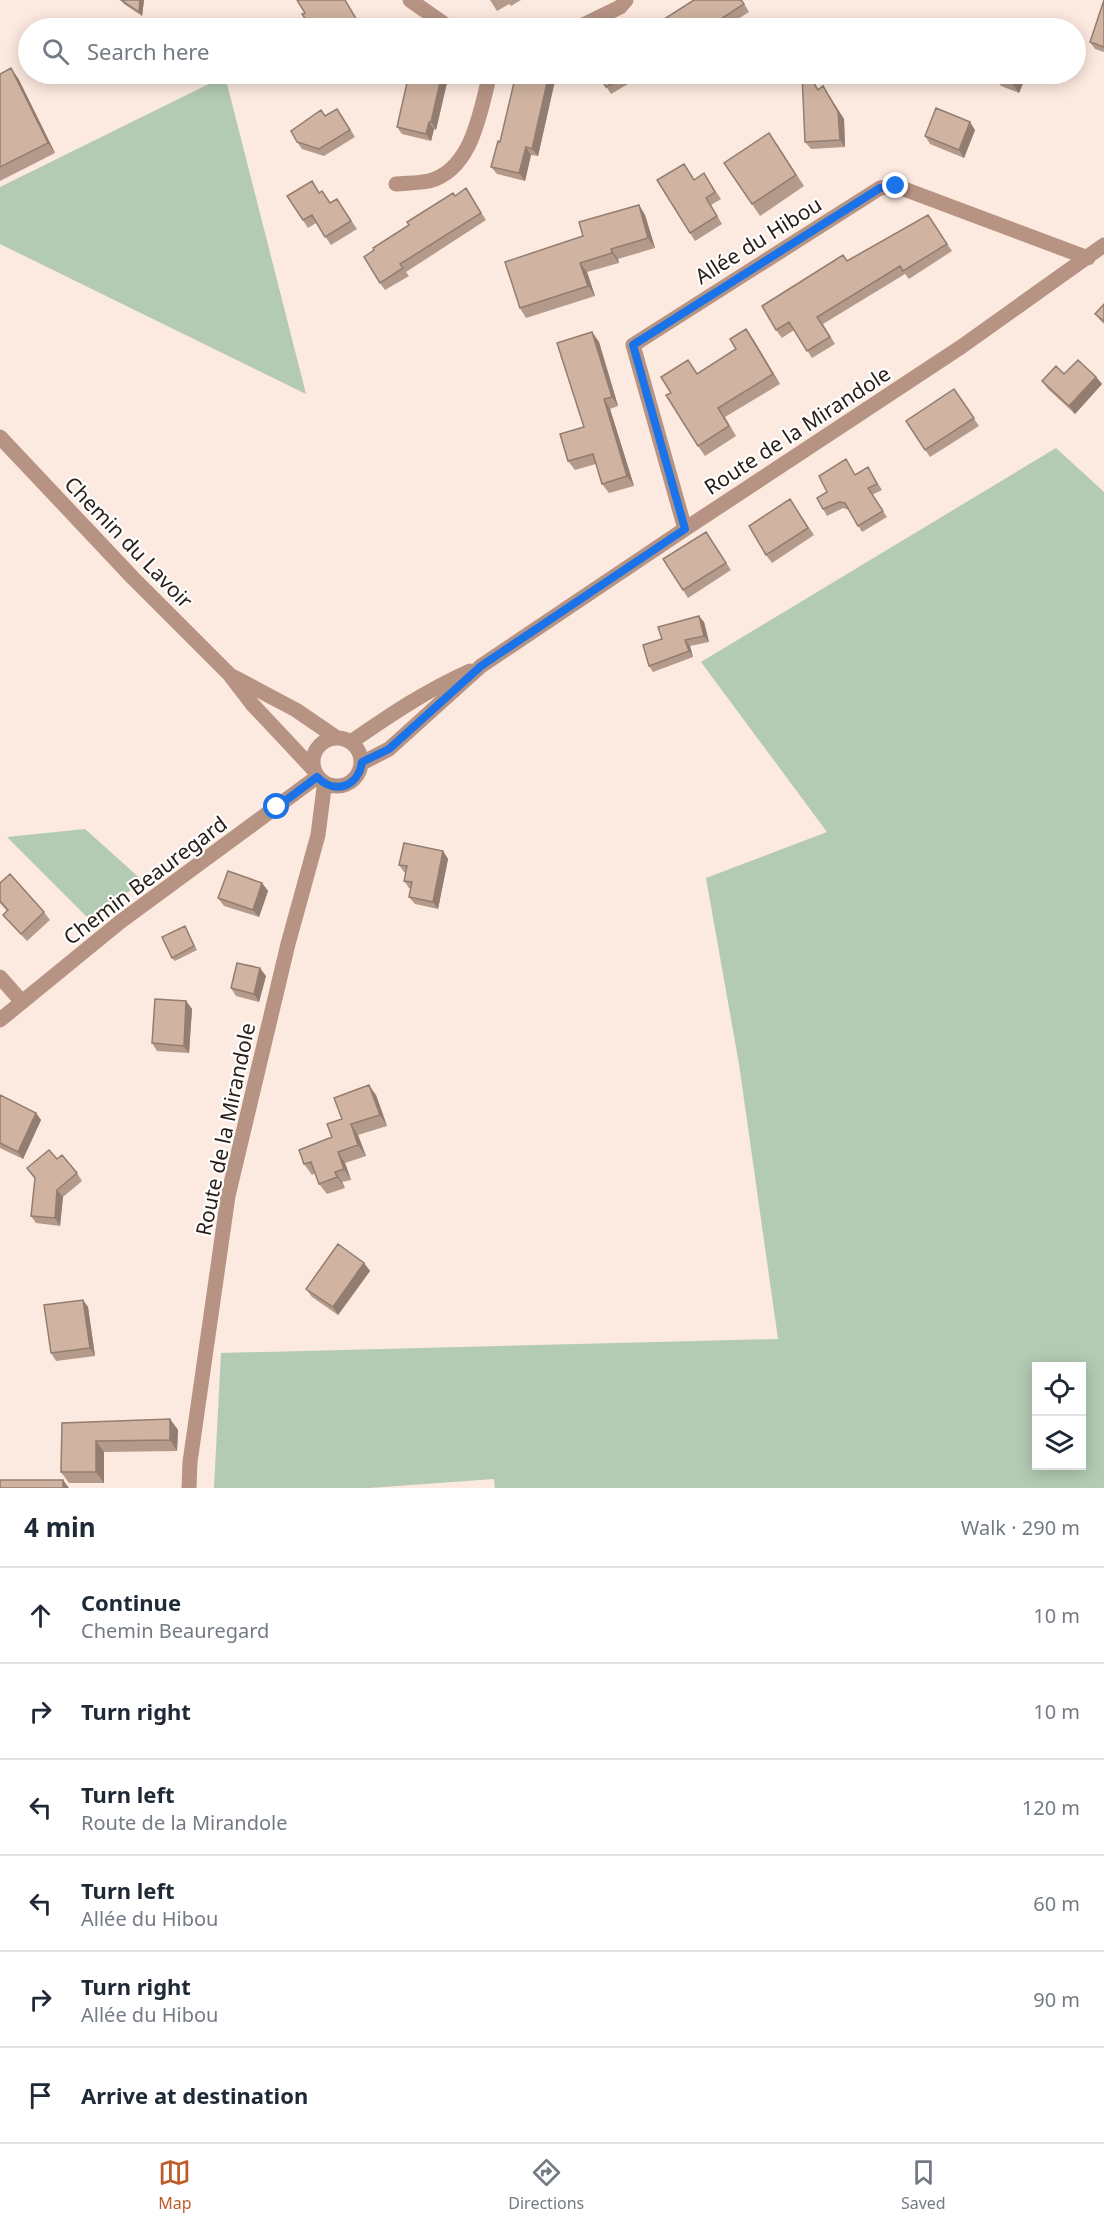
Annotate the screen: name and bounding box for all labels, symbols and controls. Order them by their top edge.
search box [18,18,1086,84]
icon: search [39,35,72,68]
text: Search here [87,36,209,66]
route end [882,172,908,198]
street label: Allée du Hibou [689,190,827,290]
street label: Route de la Mirandole [698,359,896,501]
street label: Chemin du Lavoir [59,470,199,614]
route start [263,793,289,819]
street label: Chemin Beauregard [58,809,232,951]
street label: Route de la Mirandole [189,1020,261,1238]
map controls [1032,1362,1086,1470]
button: locate [1032,1362,1086,1416]
button: layers [1032,1416,1086,1470]
text: 4 min [24,1509,96,1545]
text: Walk · 290 m [961,1514,1080,1541]
text: Continue [81,1587,181,1617]
icon: ahead [24,1599,57,1632]
text: 10 m [1033,1602,1080,1629]
text: Chemin Beauregard [81,1617,269,1644]
icon: right [24,1695,57,1728]
text: Turn right [81,1696,191,1726]
text: 10 m [1033,1698,1080,1725]
text: Turn left [81,1779,175,1809]
icon: left [24,1791,57,1824]
text: 120 m [1022,1794,1080,1821]
text: Route de la Mirandole [81,1809,288,1836]
text: Turn left [81,1875,175,1905]
icon: left [24,1887,57,1920]
text: 60 m [1033,1890,1080,1917]
text: Allée du Hibou [81,1905,218,1932]
text: Turn right [81,1971,191,2001]
icon: right [24,1983,57,2016]
text: 90 m [1033,1986,1080,2013]
text: Allée du Hibou [81,2001,218,2028]
icon: arrive [24,2079,57,2112]
text: Arrive at destination [81,2080,308,2110]
tab: Map [158,2156,192,2214]
tab: Directions [508,2156,584,2214]
tab: Saved [901,2156,946,2214]

